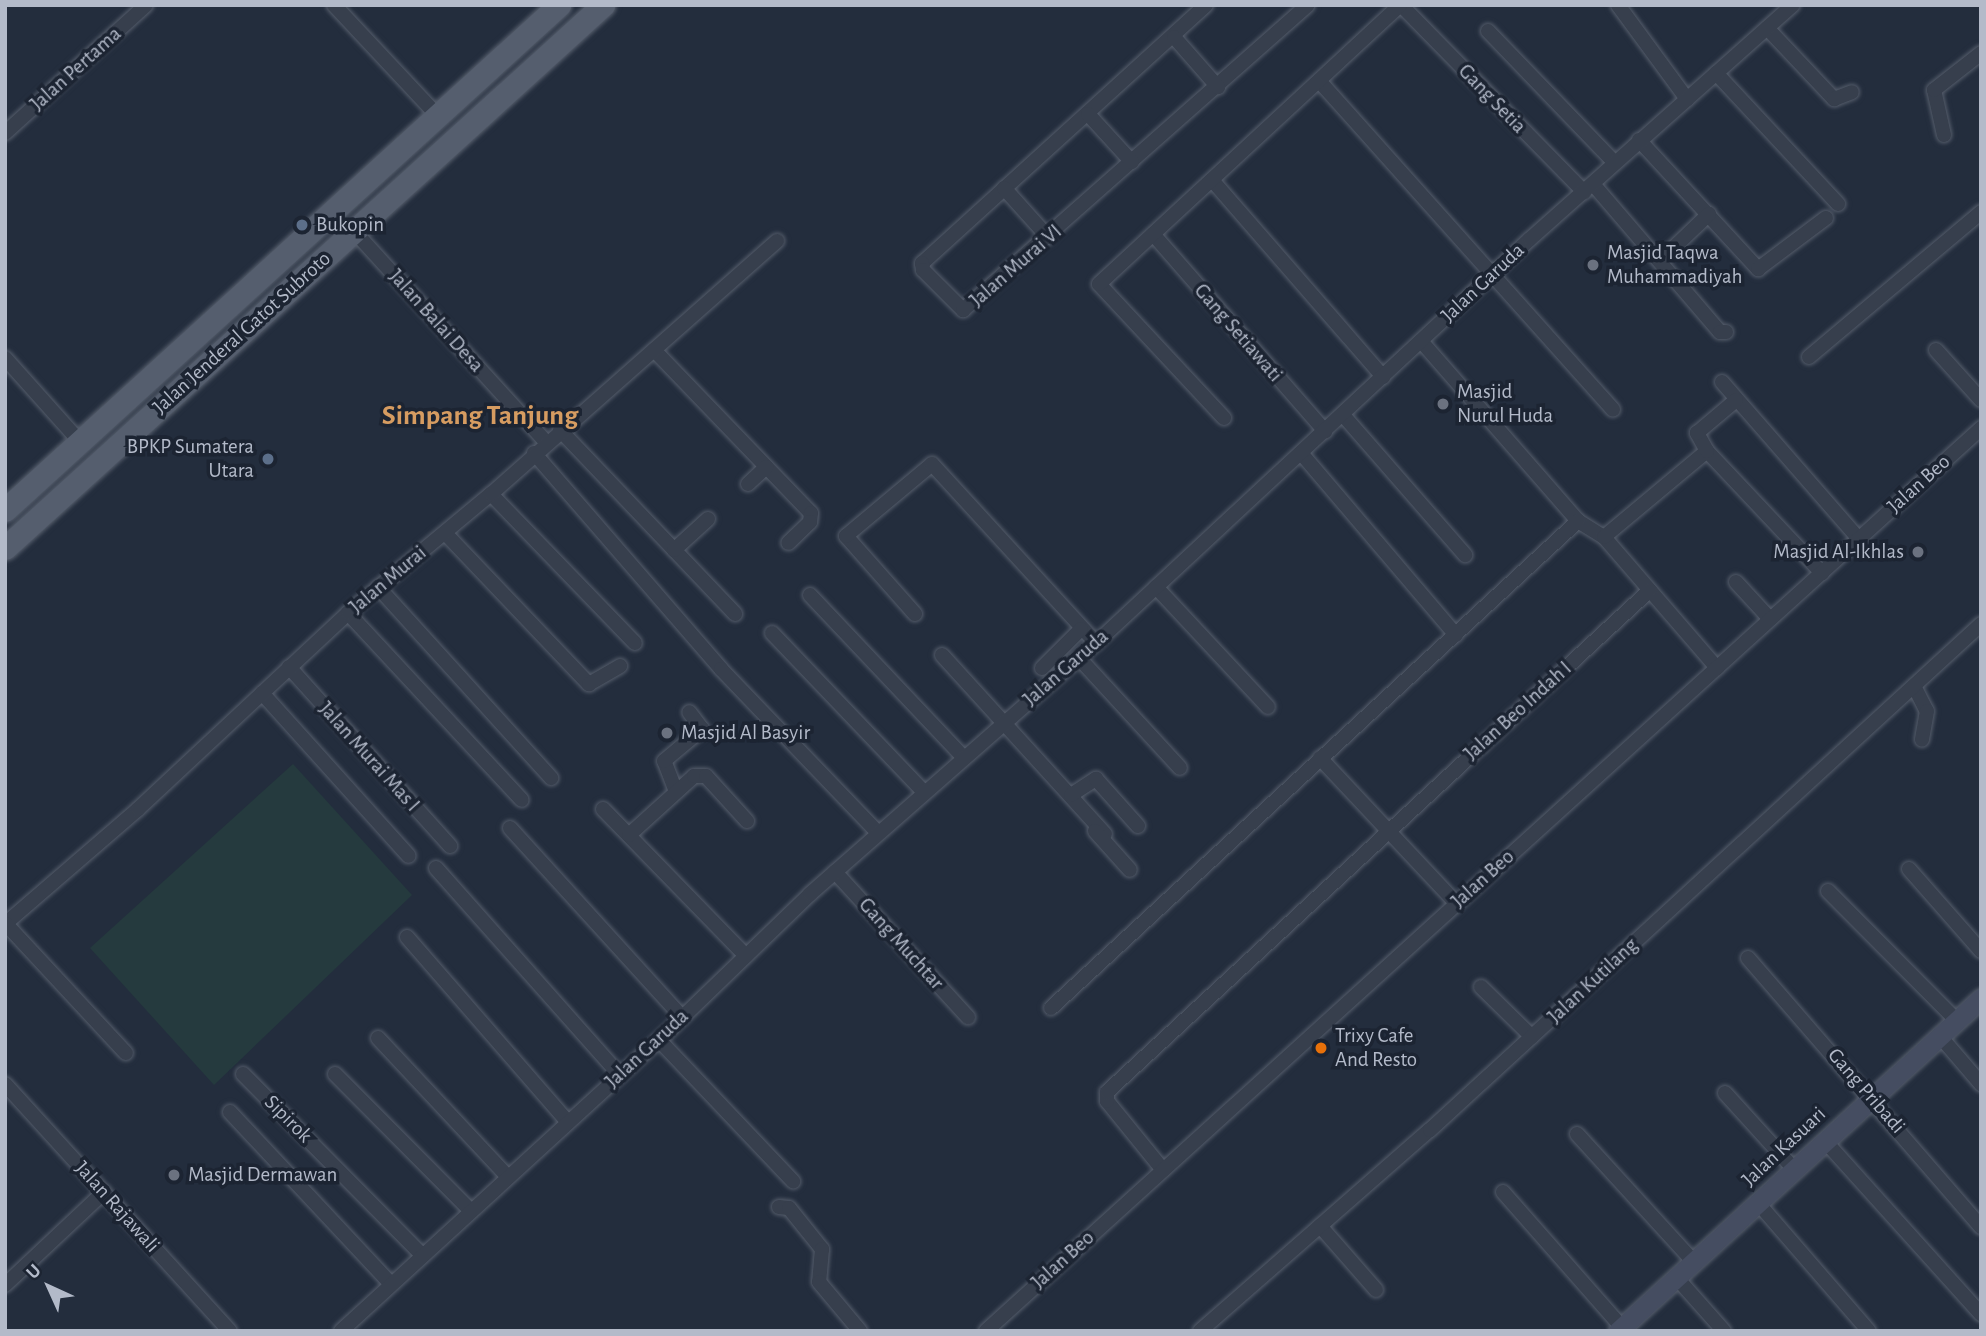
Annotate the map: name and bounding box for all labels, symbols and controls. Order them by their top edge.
street label: Jalan Pertama [25,22,127,116]
street label: Gang Setia [1453,59,1531,139]
place label: Bukopin [316,212,384,238]
marker: Bukopin [294,217,310,233]
street label: Jalan Murai VI [965,219,1067,313]
street label: Jalan Garuda [1436,238,1530,328]
place label: Masjid Taqwa Muhammadiyah [1607,240,1743,290]
street label: Jalan Jenderal Gatot Subroto [148,246,336,420]
marker: Masjid Taqwa Muhammadiyah [1585,257,1601,273]
street label: Jalan Balai Desa [383,264,489,378]
street label: Gang Setiawati [1188,279,1288,387]
place label: Masjid Nurul Huda [1457,379,1553,429]
marker: Masjid Nurul Huda [1435,396,1451,412]
district label: Simpang Tanjung [382,399,578,433]
place label: BPKP Sumatera Utara [127,434,254,484]
street label: Jalan Beo [1882,449,1956,519]
marker: BPKP Sumatera Utara [260,451,276,467]
place label: Masjid Al-Ikhlas [1773,539,1904,565]
street label: Jalan Murai [344,541,432,619]
marker: Masjid Al-Ikhlas [1910,544,1926,560]
street label: Jalan Garuda [1018,624,1114,712]
street label: Jalan Beo Indah I [1459,656,1577,766]
street label: Jalan Murai Mas I [313,697,425,817]
place label: Masjid Al Basyir [681,720,810,746]
marker: Masjid Al Basyir [659,725,675,741]
street label: Jalan Beo [1446,844,1520,914]
street label: Gang Muchtar [853,893,949,995]
street label: Jalan Kutilang [1543,933,1643,1029]
street label: Jalan Garuda [600,1004,694,1094]
place label: Trixy Cafe And Resto [1335,1023,1417,1073]
marker: Trixy Cafe And Resto [1313,1040,1329,1056]
street label: Gang Pribadi [1822,1043,1910,1139]
street label: Sipirok [259,1090,317,1148]
street label: Jalan Kasuari [1737,1102,1831,1192]
street label: Jalan Rajawali [69,1156,165,1258]
place label: Masjid Dermawan [188,1162,337,1188]
marker: Masjid Dermawan [166,1167,182,1183]
street label: Jalan Beo [1026,1225,1100,1295]
north arrow [14,1252,84,1322]
text: U [23,1261,45,1283]

